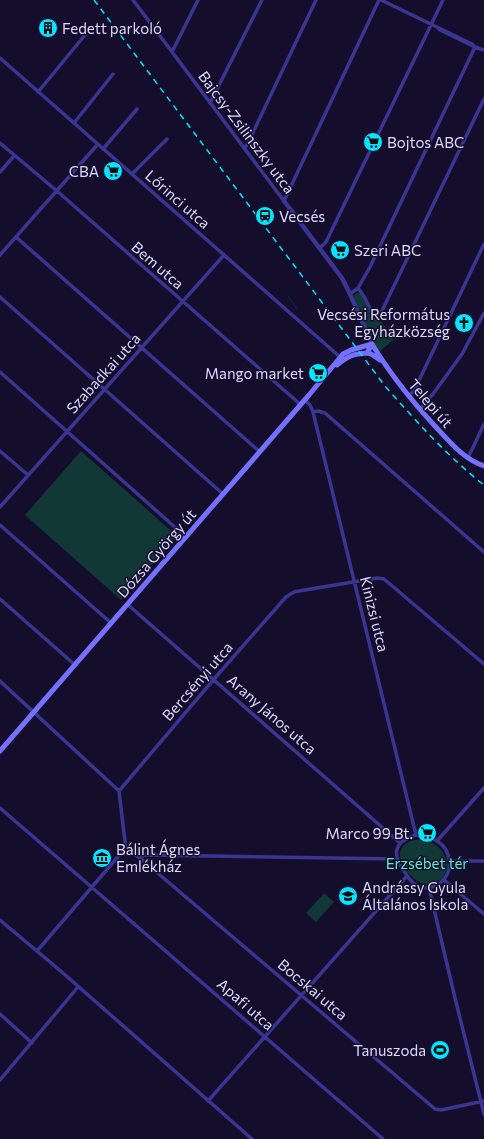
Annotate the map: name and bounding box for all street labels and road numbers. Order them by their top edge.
street label: Bajcsy-Zsilinszky utca [195,67,299,197]
street label: Lőrinci utca [142,166,214,232]
street label: Bem utca [128,237,188,293]
street label: Szabadkai utca [62,329,144,417]
street label: Telepi út [405,375,457,431]
street label: Dózsa György út [113,505,199,601]
street label: Kinizsi utca [357,574,393,654]
street label: Bercsényi utca [158,638,236,724]
street label: Arany János utca [224,670,320,758]
street label: Bocskai utca [275,955,351,1023]
street label: Apafi utca [214,974,278,1034]

